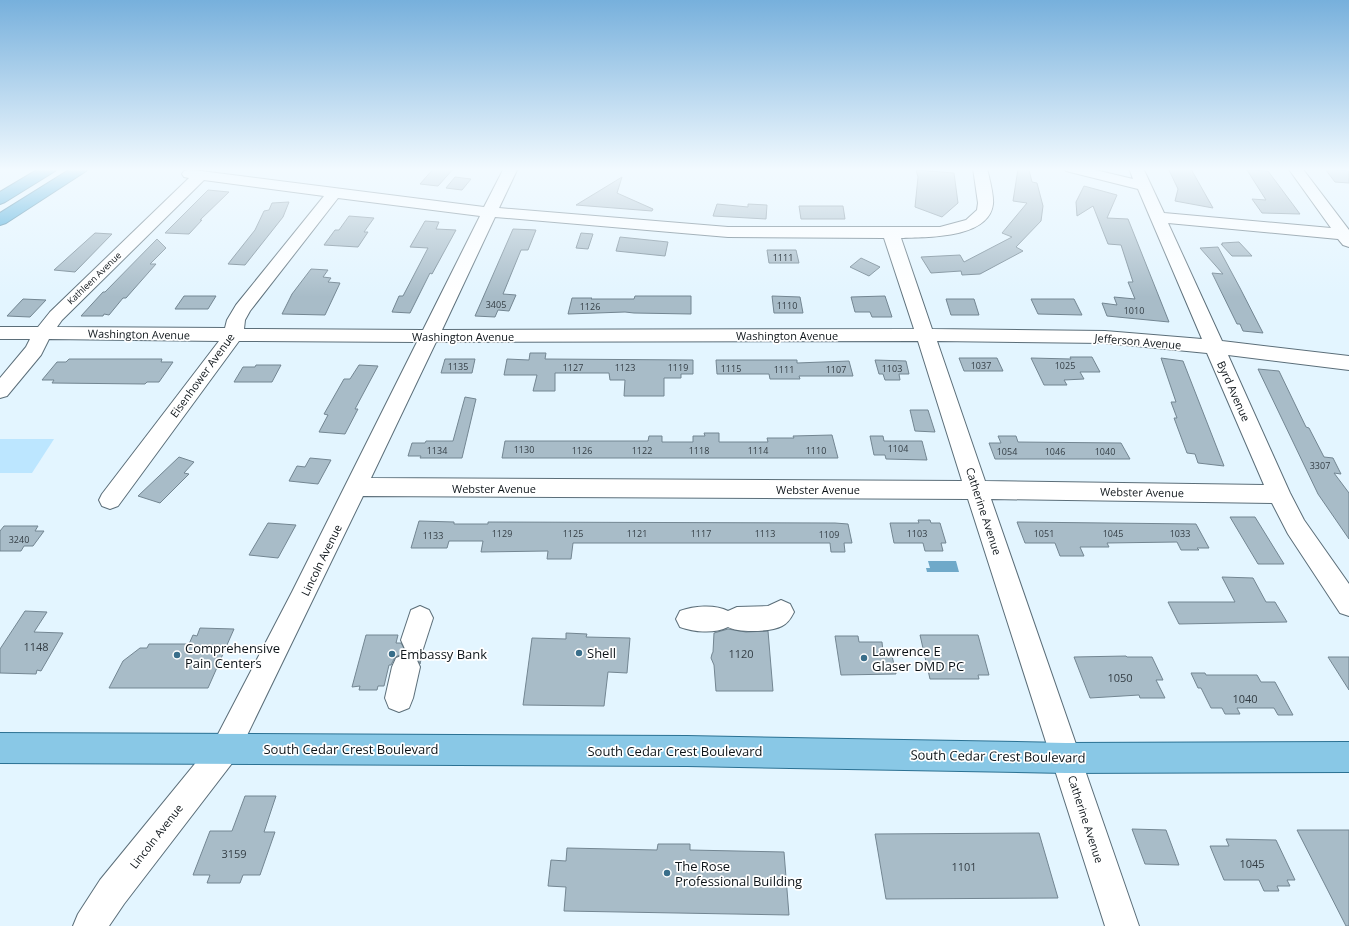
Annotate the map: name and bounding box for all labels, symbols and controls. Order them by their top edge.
street label: Kathleen Avenue [64,249,124,307]
house number: 1111 [773,251,793,264]
house number: 3405 [486,298,506,311]
house number: 1110 [777,299,797,312]
house number: 1126 [580,300,600,313]
house number: 1010 [1124,304,1144,317]
street label: Washington Avenue [88,326,190,342]
street label: Washington Avenue [736,328,838,343]
street label: Washington Avenue [412,329,514,344]
street label: Eisenhower Avenue [166,330,238,420]
street label: Jefferson Avenue [1093,330,1182,352]
street label: Byrd Avenue [1214,358,1254,424]
house number: 1037 [971,359,991,372]
house number: 1025 [1055,359,1075,372]
house number: 1135 [448,360,468,373]
house number: 1127 [563,361,583,374]
house number: 1123 [615,361,635,374]
house number: 1119 [668,361,688,374]
house number: 1115 [721,362,741,375]
house number: 1103 [882,362,902,375]
house number: 1111 [774,363,794,376]
house number: 1107 [826,363,846,376]
house number: 1104 [888,442,908,455]
house number: 1130 [514,443,534,456]
house number: 1134 [427,444,447,457]
house number: 1126 [572,444,592,457]
house number: 1122 [632,444,652,457]
house number: 1118 [689,444,709,457]
house number: 1114 [748,444,768,457]
house number: 1110 [806,444,826,457]
house number: 1054 [997,445,1017,458]
house number: 1046 [1045,445,1065,458]
house number: 1040 [1095,445,1115,458]
house number: 3307 [1310,459,1330,472]
street label: Catherine Avenue [963,465,1005,557]
street label: Webster Avenue [452,481,536,496]
street label: Webster Avenue [776,482,860,497]
street label: Webster Avenue [1100,484,1184,500]
street label: Lincoln Avenue [297,522,345,598]
house number: 1129 [492,527,512,540]
house number: 1125 [563,527,583,540]
house number: 1121 [627,527,647,540]
house number: 1117 [691,527,711,540]
house number: 1113 [755,527,775,540]
house number: 1103 [907,527,927,540]
house number: 1051 [1034,527,1054,540]
house number: 1045 [1103,527,1123,540]
house number: 1033 [1170,527,1190,540]
house number: 1109 [819,528,839,541]
house number: 1133 [423,529,443,542]
house number: 3240 [9,533,29,546]
house number: 1148 [23,639,49,654]
place label: Comprehensive Pain Centers [185,639,280,672]
place label: Lawrence E Glaser DMD PC [872,642,964,675]
place label: Shell [587,644,616,662]
place label: Embassy Bank [400,645,487,663]
house number: 1120 [728,646,754,661]
marker: Shell [574,648,584,658]
marker: Embassy Bank [387,649,397,659]
marker: Comprehensive Pain Centers [172,650,182,660]
marker: Lawrence E Glaser DMD PC [859,653,869,663]
house number: 1050 [1107,670,1133,685]
house number: 1040 [1232,691,1258,706]
street label: South Cedar Crest Boulevard [263,740,439,758]
street label: South Cedar Crest Boulevard [587,742,763,760]
street label: South Cedar Crest Boulevard [910,745,1086,767]
street label: Catherine Avenue [1065,773,1107,865]
street label: Lincoln Avenue [126,801,186,871]
house number: 3159 [221,846,247,861]
house number: 1045 [1239,856,1265,871]
place label: The Rose Professional Building [675,857,802,890]
house number: 1101 [951,859,977,874]
marker: The Rose Professional Building [662,868,672,878]

